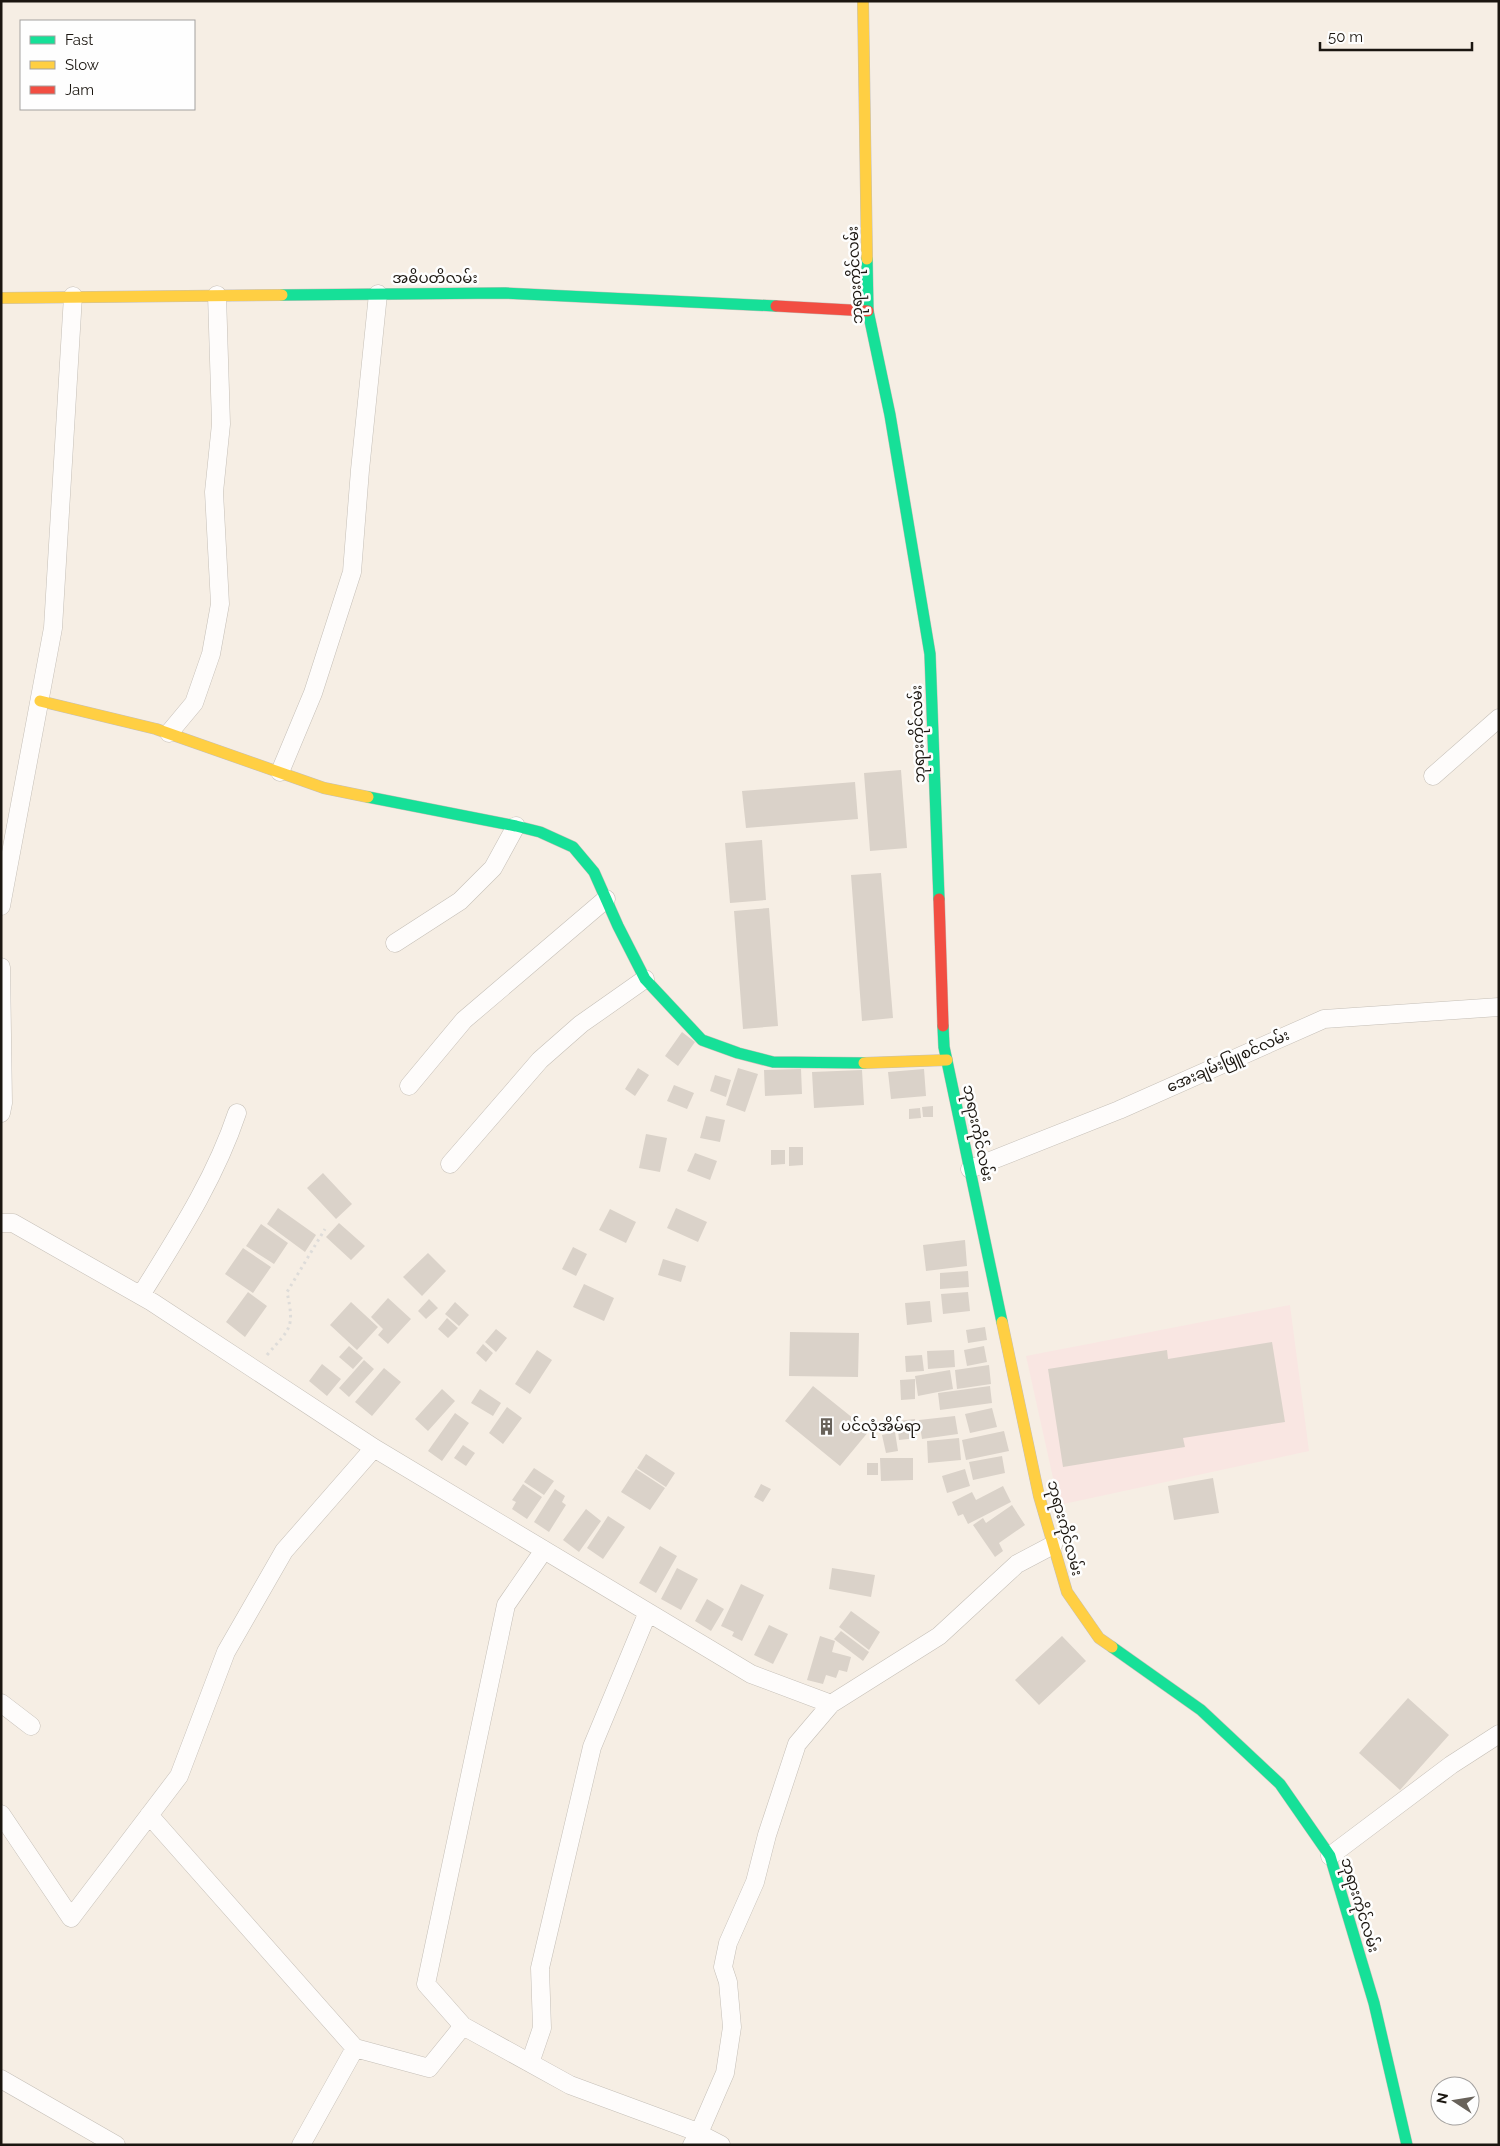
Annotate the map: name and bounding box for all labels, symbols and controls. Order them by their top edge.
legend [20,20,195,110]
scale bar [1320,20,1472,52]
text: 50 m [1328,28,1363,46]
text: Fast [65,31,93,49]
text: Slow [65,56,99,74]
text: Jam [65,81,94,99]
street label: ဘုရားကိုင်လမ်း [842,225,870,324]
street label: အဓိပတိလမ်း [392,268,478,287]
street label: ဘုရားကိုင်လမ်း [906,685,932,783]
street label: အေးချမ်းဖြူစင်လမ်း [1163,1025,1293,1099]
street label: ဘုရားကိုင်လမ်း [956,1083,998,1183]
building icon: ပင်လုံအိမ်ရာ [817,1416,837,1436]
place label: ပင်လုံအိမ်ရာ [841,1416,921,1438]
street label: ဘုရားကိုင်လမ်း [1041,1478,1087,1578]
street label: ဘုရားကိုင်လမ်း [1334,1855,1384,1955]
north arrow [1430,2076,1480,2126]
text: N [1433,2091,1451,2105]

